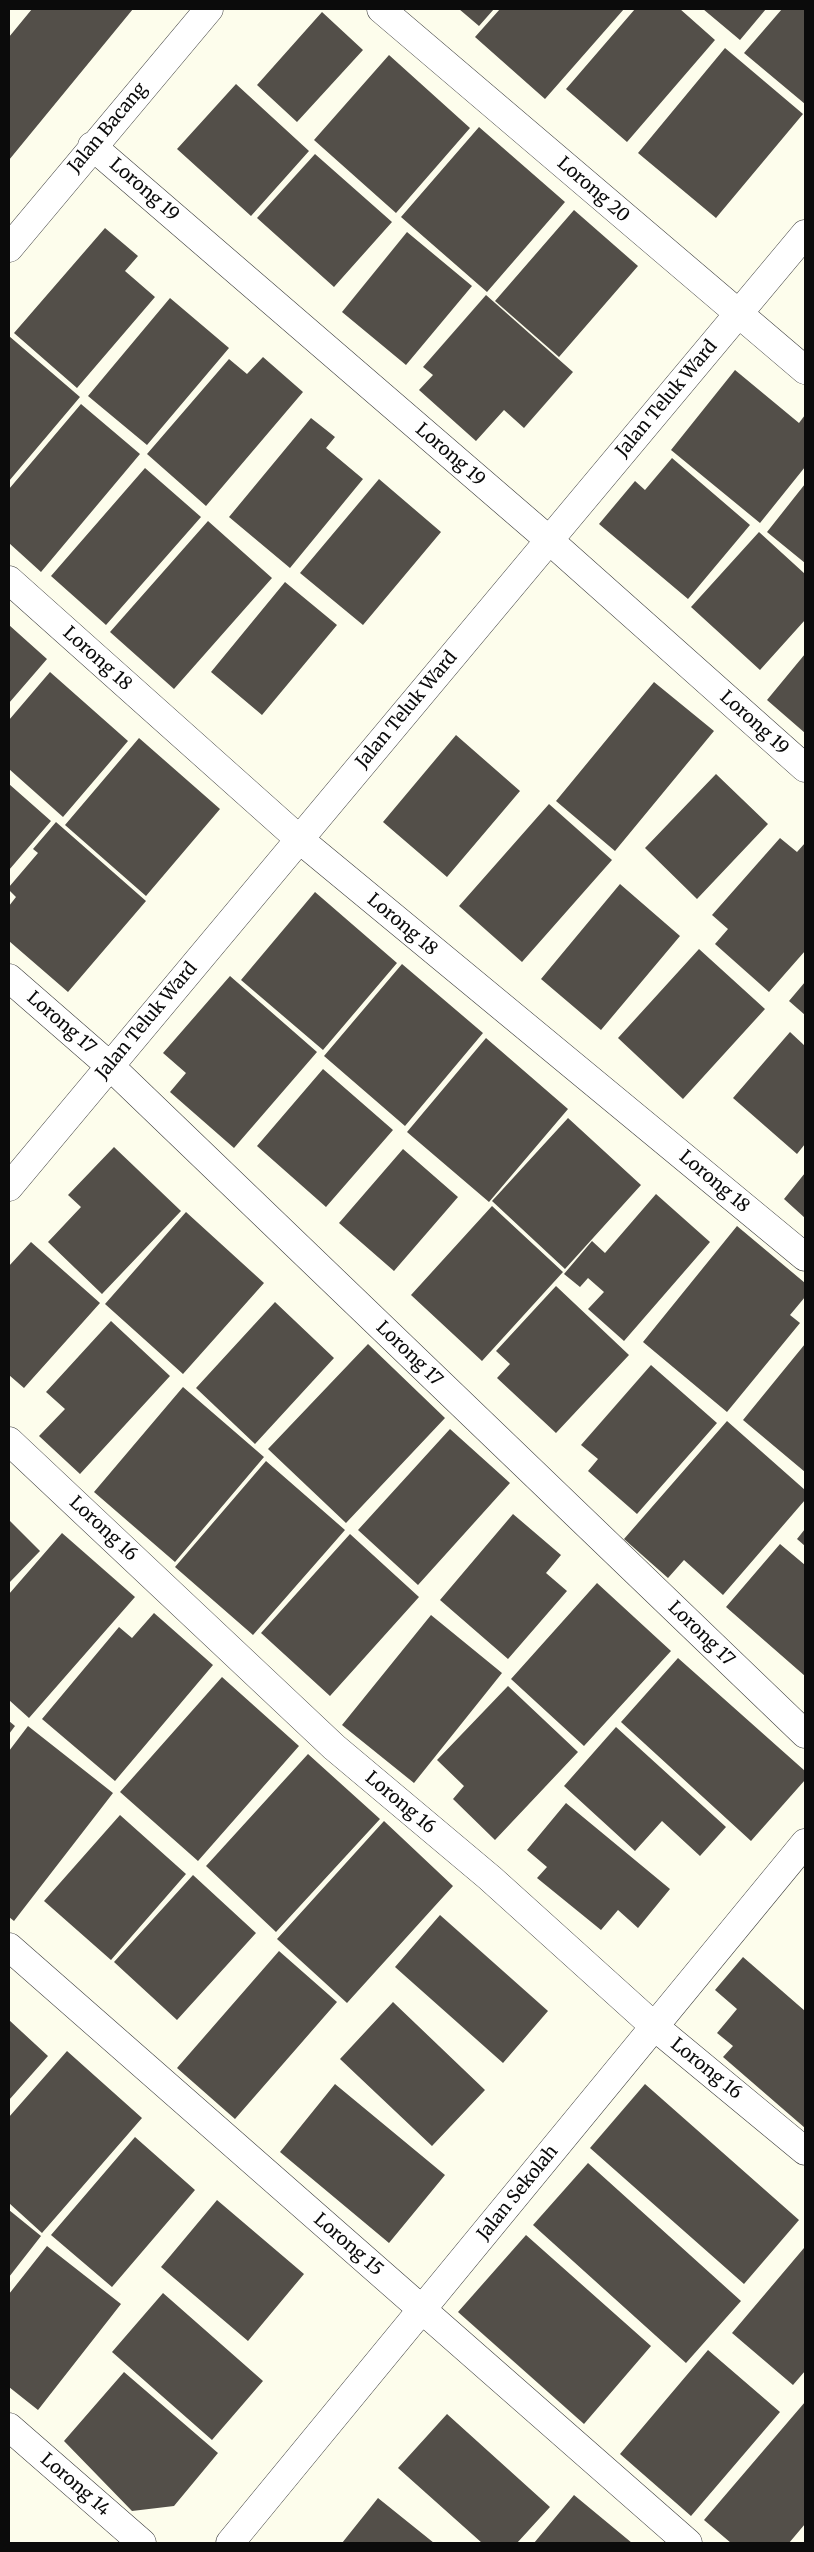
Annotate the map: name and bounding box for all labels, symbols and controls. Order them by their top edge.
street label: Jalan Bacang [64,79,152,177]
street label: Lorong 20 [552,153,634,227]
street label: Lorong 19 [105,154,183,226]
street label: Jalan Teluk Ward [612,336,722,462]
street label: Lorong 19 [411,419,489,491]
street label: Lorong 18 [58,623,136,695]
street label: Jalan Teluk Ward [352,647,462,773]
street label: Lorong 19 [715,687,793,759]
street label: Lorong 18 [362,889,442,961]
street label: Jalan Teluk Ward [92,958,202,1084]
street label: Lorong 17 [22,987,100,1059]
street label: Lorong 18 [674,1146,754,1218]
street label: Lorong 17 [371,1317,447,1391]
street label: Lorong 16 [65,1492,141,1566]
street label: Lorong 17 [663,1597,739,1671]
street label: Lorong 16 [360,1767,440,1839]
street label: Lorong 16 [666,2034,746,2104]
street label: Jalan Sekolah [473,2141,563,2245]
street label: Lorong 15 [309,2209,387,2281]
street label: Lorong 14 [36,2449,114,2521]

